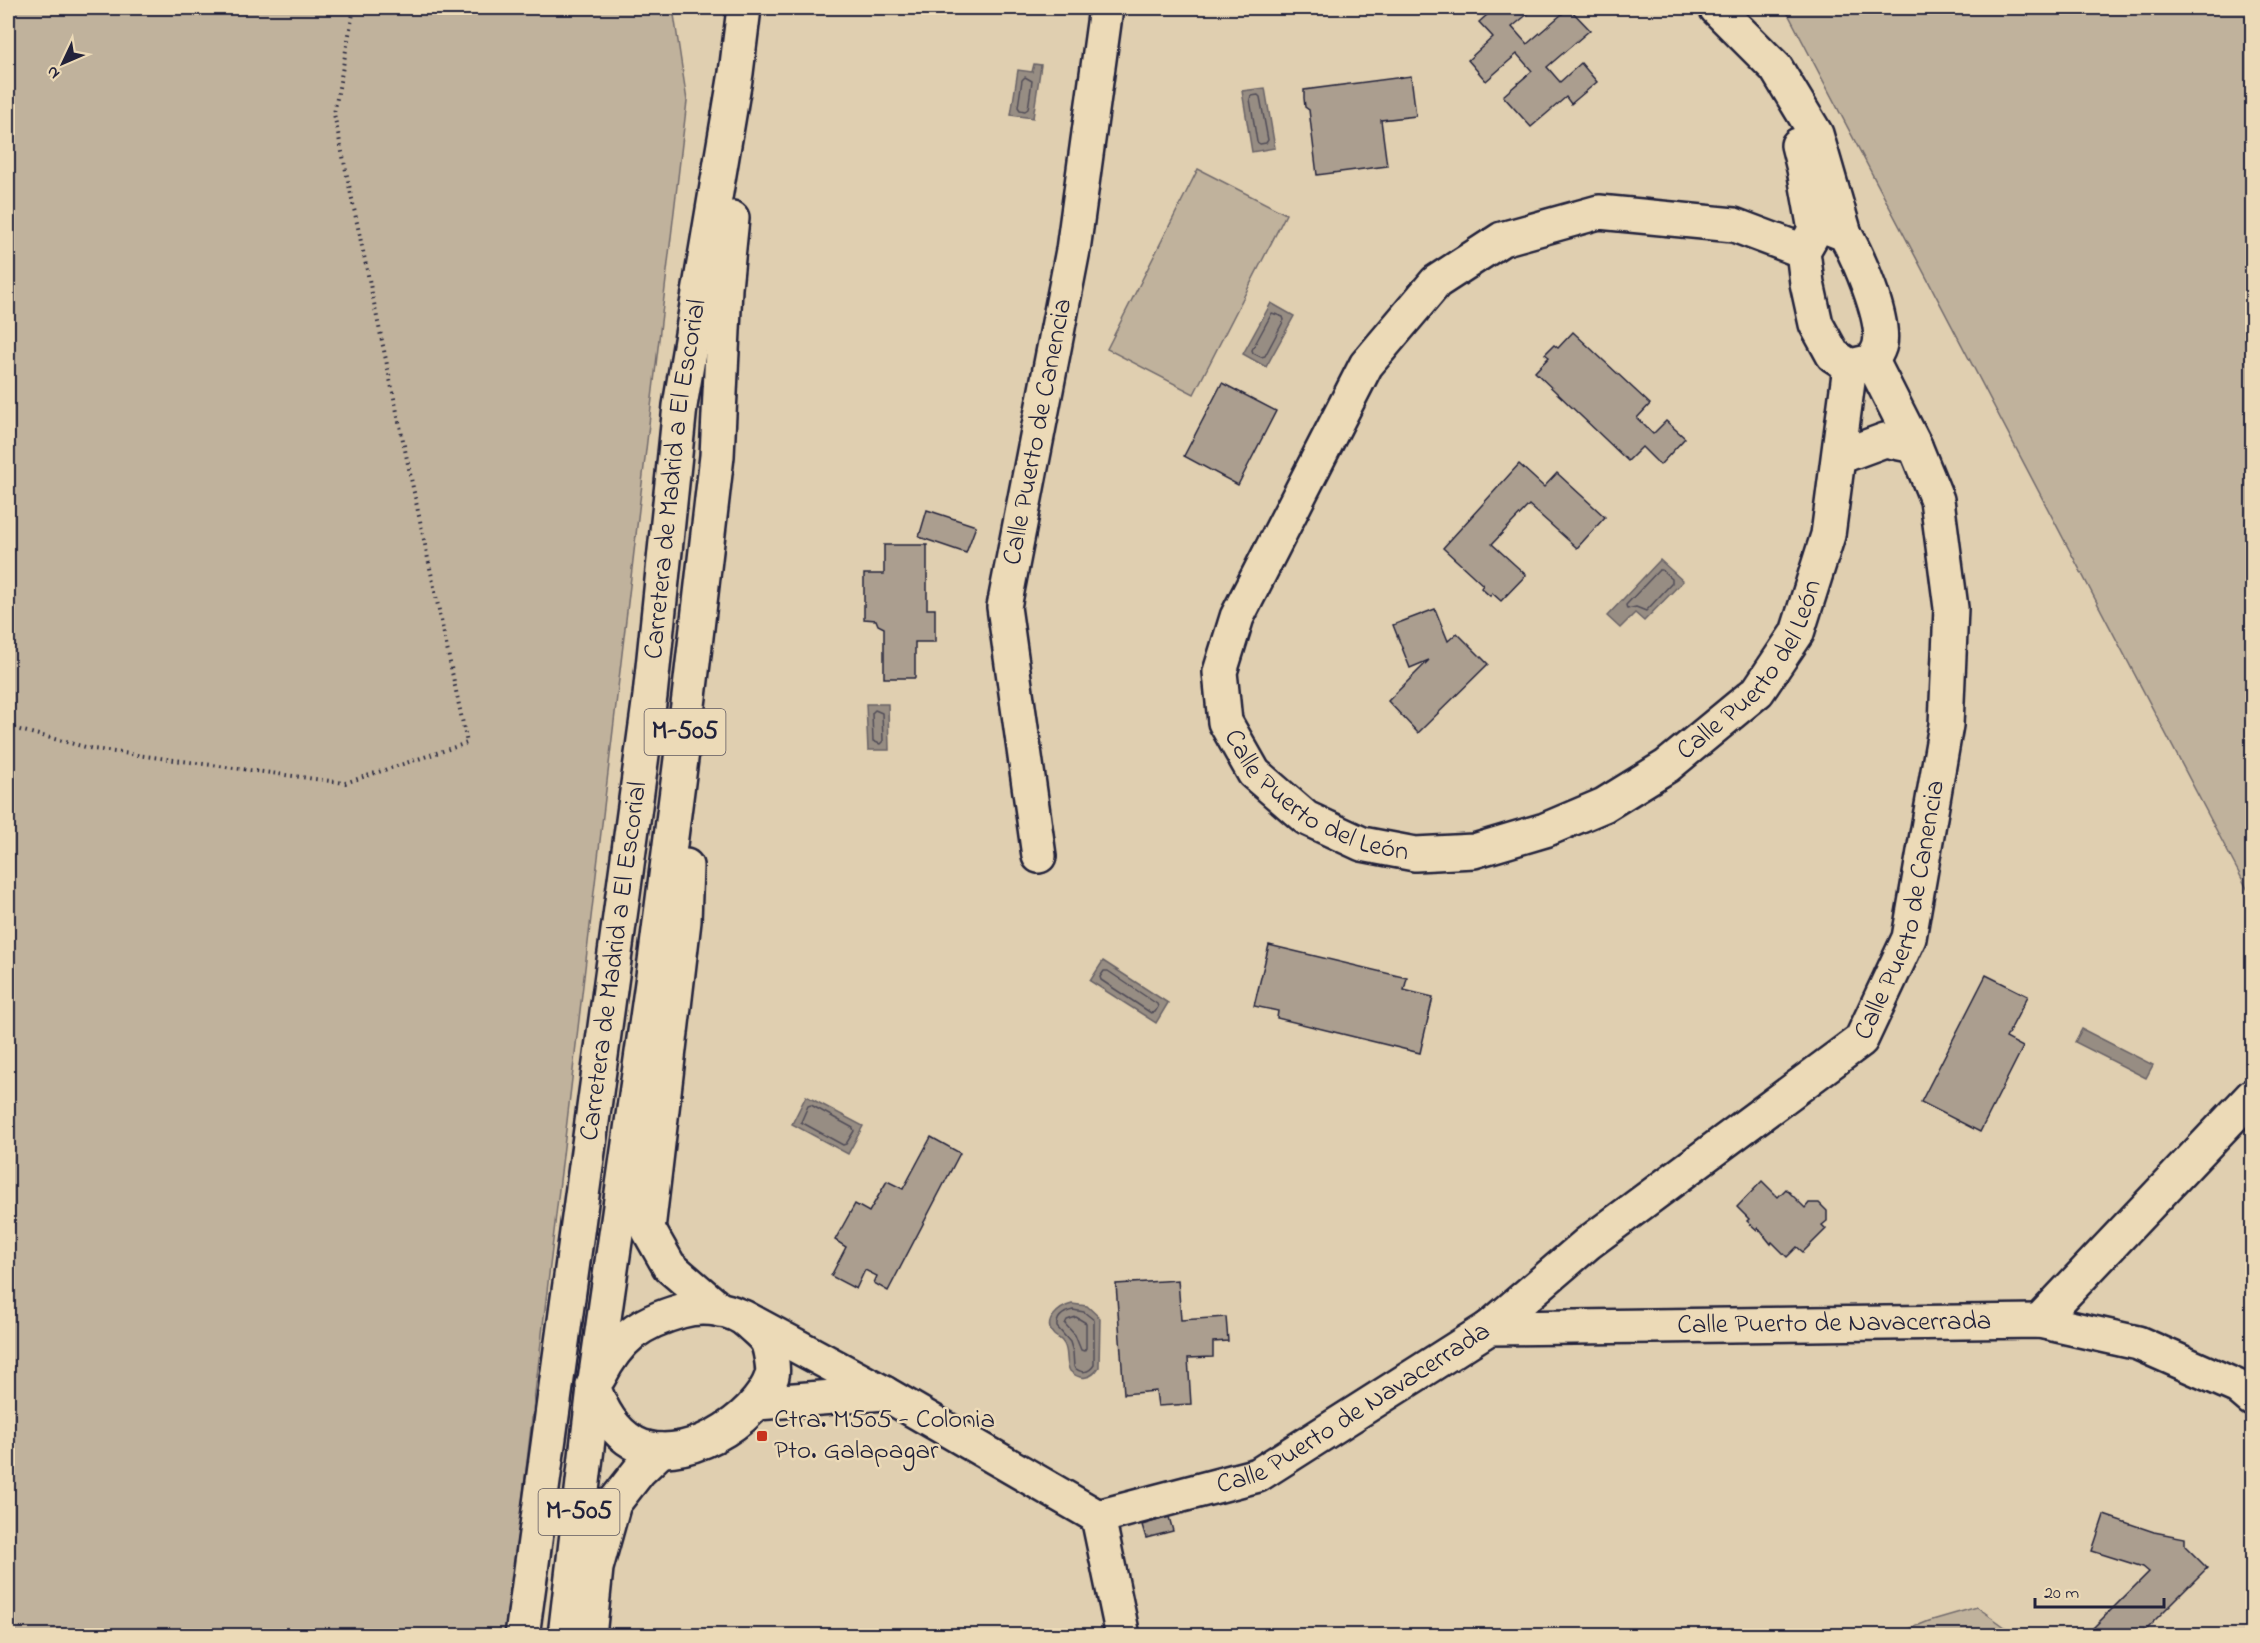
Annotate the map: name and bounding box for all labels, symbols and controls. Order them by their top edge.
north arrow [33,33,93,93]
text: N [41,60,66,84]
street label: Calle Puerto de Canencia [993,295,1083,568]
street label: Carretera de Madrid a El Escorial [634,296,717,661]
street label: Calle Puerto del León [1668,575,1832,770]
road number: M-505 [644,709,726,755]
street label: Calle Puerto del León [1214,722,1412,872]
street label: Calle Puerto de Canencia [1844,777,1956,1047]
street label: Carretera de Madrid a El Escorial [570,779,658,1143]
street label: Calle Puerto de Navacerrada [1677,1302,1992,1345]
street label: Calle Puerto de Navacerrada [1212,1312,1498,1505]
place label: Ctra. M505 - Colonia Pto. Galapagar [774,1401,995,1471]
marker: Ctra. M505 - Colonia Pto. Galapagar [755,1429,769,1443]
road number: M-505 [538,1489,620,1535]
scale bar [2035,1571,2164,1609]
text: 20 m [2044,1581,2079,1607]

